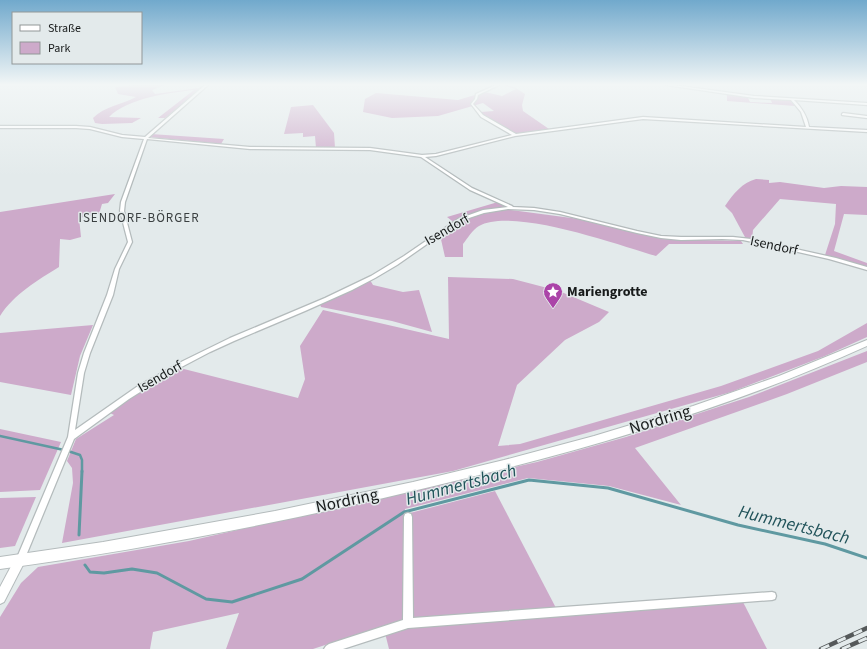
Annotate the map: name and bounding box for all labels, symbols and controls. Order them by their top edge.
legend [12,12,142,64]
text: Straße [48,20,81,37]
text: Park [48,40,70,57]
district label: ISENDORF-BÖRGER [78,209,200,227]
street label: Isendorf [421,209,474,251]
street label: Isendorf [748,231,801,261]
place icon: Mariengrotte [542,281,564,309]
place label: Mariengrotte [567,282,648,302]
street label: Isendorf [134,356,187,398]
street label: Nordring [626,399,694,441]
water label: Hummertsbach [403,458,519,512]
street label: Nordring [314,483,381,519]
water label: Hummertsbach [736,499,852,551]

